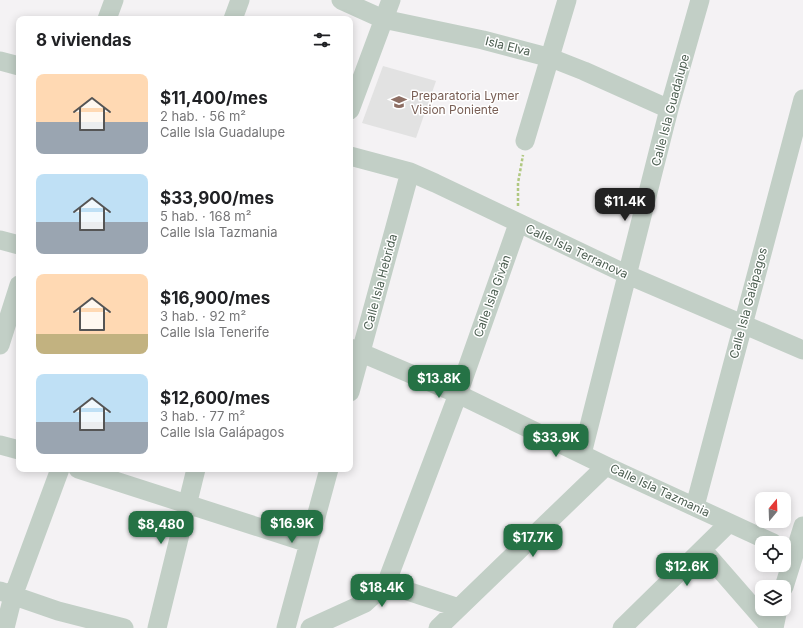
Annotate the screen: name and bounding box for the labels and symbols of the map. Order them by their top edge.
street label: Isla Elva [484,33,532,59]
street label: Calle Isla Guadalupe [648,52,692,168]
place label: Preparatoria Lymer Vision Poniente [411,88,519,117]
school or university icon: Preparatoria Lymer Vision Poniente [390,93,408,111]
pin: $11.4K [592,188,658,222]
street label: Calle Isla Terranova [523,221,631,281]
street label: Calle Isla Hebrida [360,232,400,332]
street label: Calle Isla Galápagos [726,246,770,360]
street label: Calle Isla Giván [470,253,514,339]
pin: $13.8K [406,365,472,399]
pin: $33.9K [523,424,589,458]
street label: Calle Isla Tazmania [608,460,712,520]
north arrow [755,492,791,528]
pin: $16.9K [259,510,325,544]
pin: $8,480 [128,511,194,545]
pin: $17.7K [500,524,566,558]
pin: $12.6K [654,553,720,587]
pin: $18.4K [349,574,415,608]

